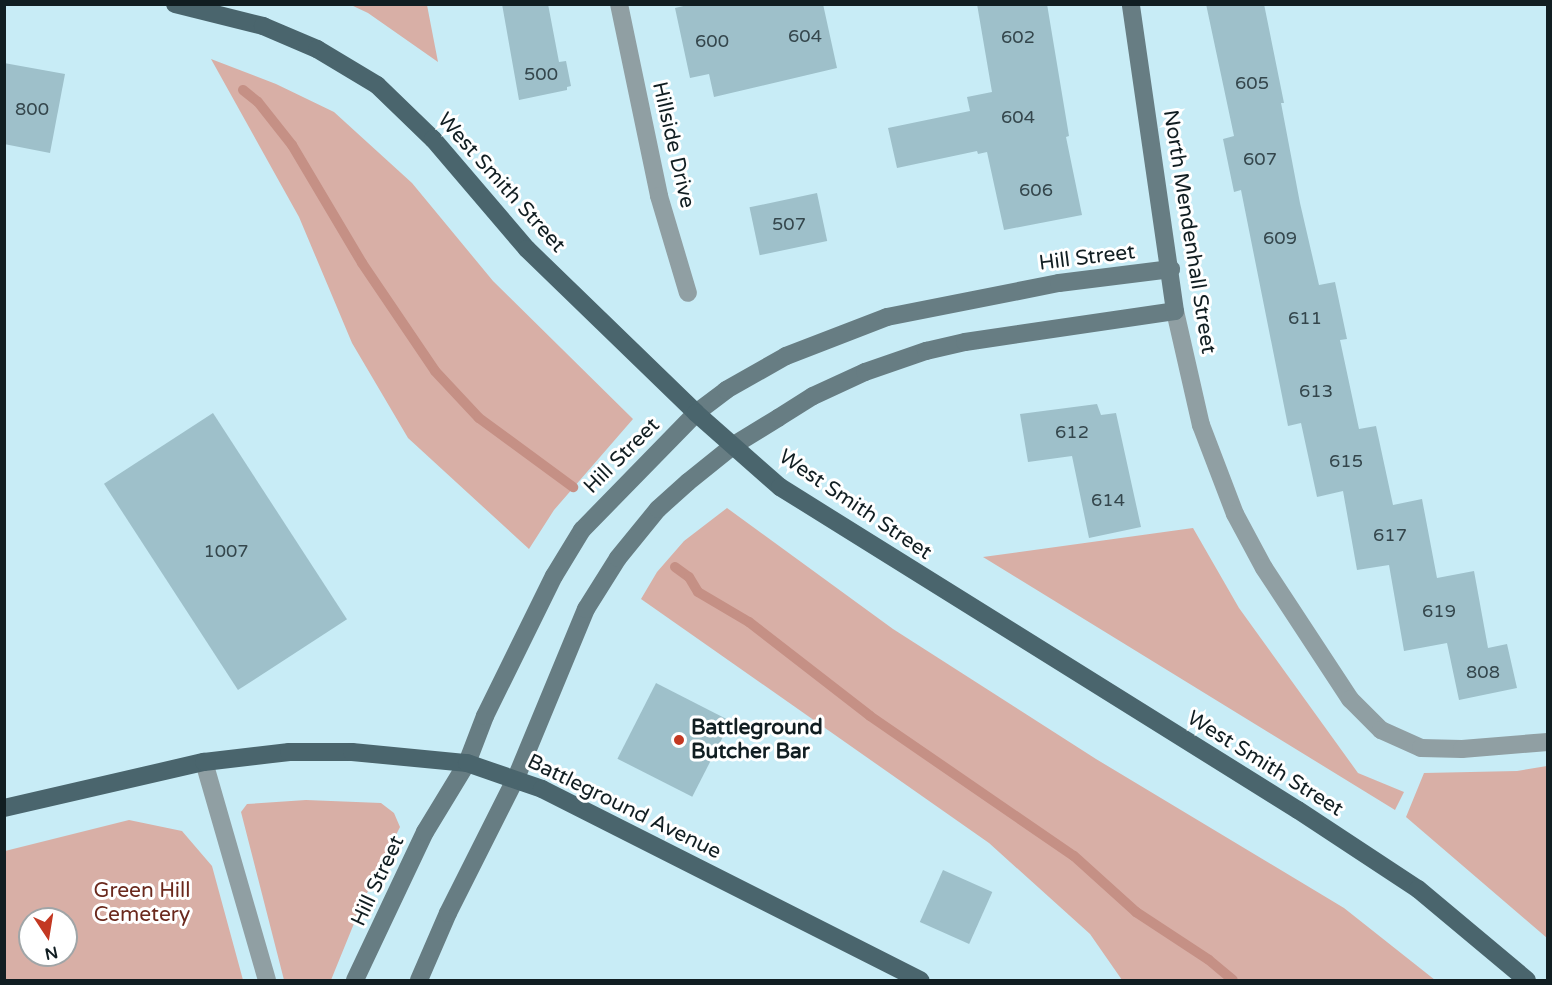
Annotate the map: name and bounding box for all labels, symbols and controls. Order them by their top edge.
house number: 604 [788,25,822,47]
house number: 602 [1001,26,1035,48]
house number: 600 [695,30,729,52]
house number: 500 [524,63,558,85]
house number: 605 [1235,72,1269,94]
street label: Hillside Drive [646,79,700,211]
house number: 800 [15,98,49,120]
house number: 604 [1001,106,1035,128]
street label: West Smith Street [432,108,570,258]
street label: North Mendenhall Street [1157,108,1221,356]
house number: 607 [1243,148,1277,170]
house number: 606 [1019,179,1053,201]
house number: 507 [772,213,806,235]
house number: 609 [1263,227,1297,249]
street label: Hill Street [1037,240,1137,276]
house number: 611 [1288,307,1322,329]
house number: 613 [1299,380,1333,402]
street label: Hill Street [579,413,665,499]
house number: 612 [1055,421,1089,443]
street label: West Smith Street [774,444,936,566]
house number: 615 [1329,450,1363,472]
house number: 614 [1091,489,1125,511]
house number: 617 [1373,524,1407,546]
house number: 1007 [203,540,249,562]
house number: 619 [1422,600,1456,622]
house number: 808 [1466,661,1500,683]
street label: West Smith Street [1182,706,1348,822]
place label: Battleground Butcher Bar [691,715,823,765]
marker: Battleground Butcher Bar [672,733,686,747]
street label: Battleground Avenue [523,749,725,865]
street label: Hill Street [346,832,410,930]
park label: Green Hill Cemetery [94,878,190,928]
north arrow [18,907,78,967]
text: N [43,942,60,964]

